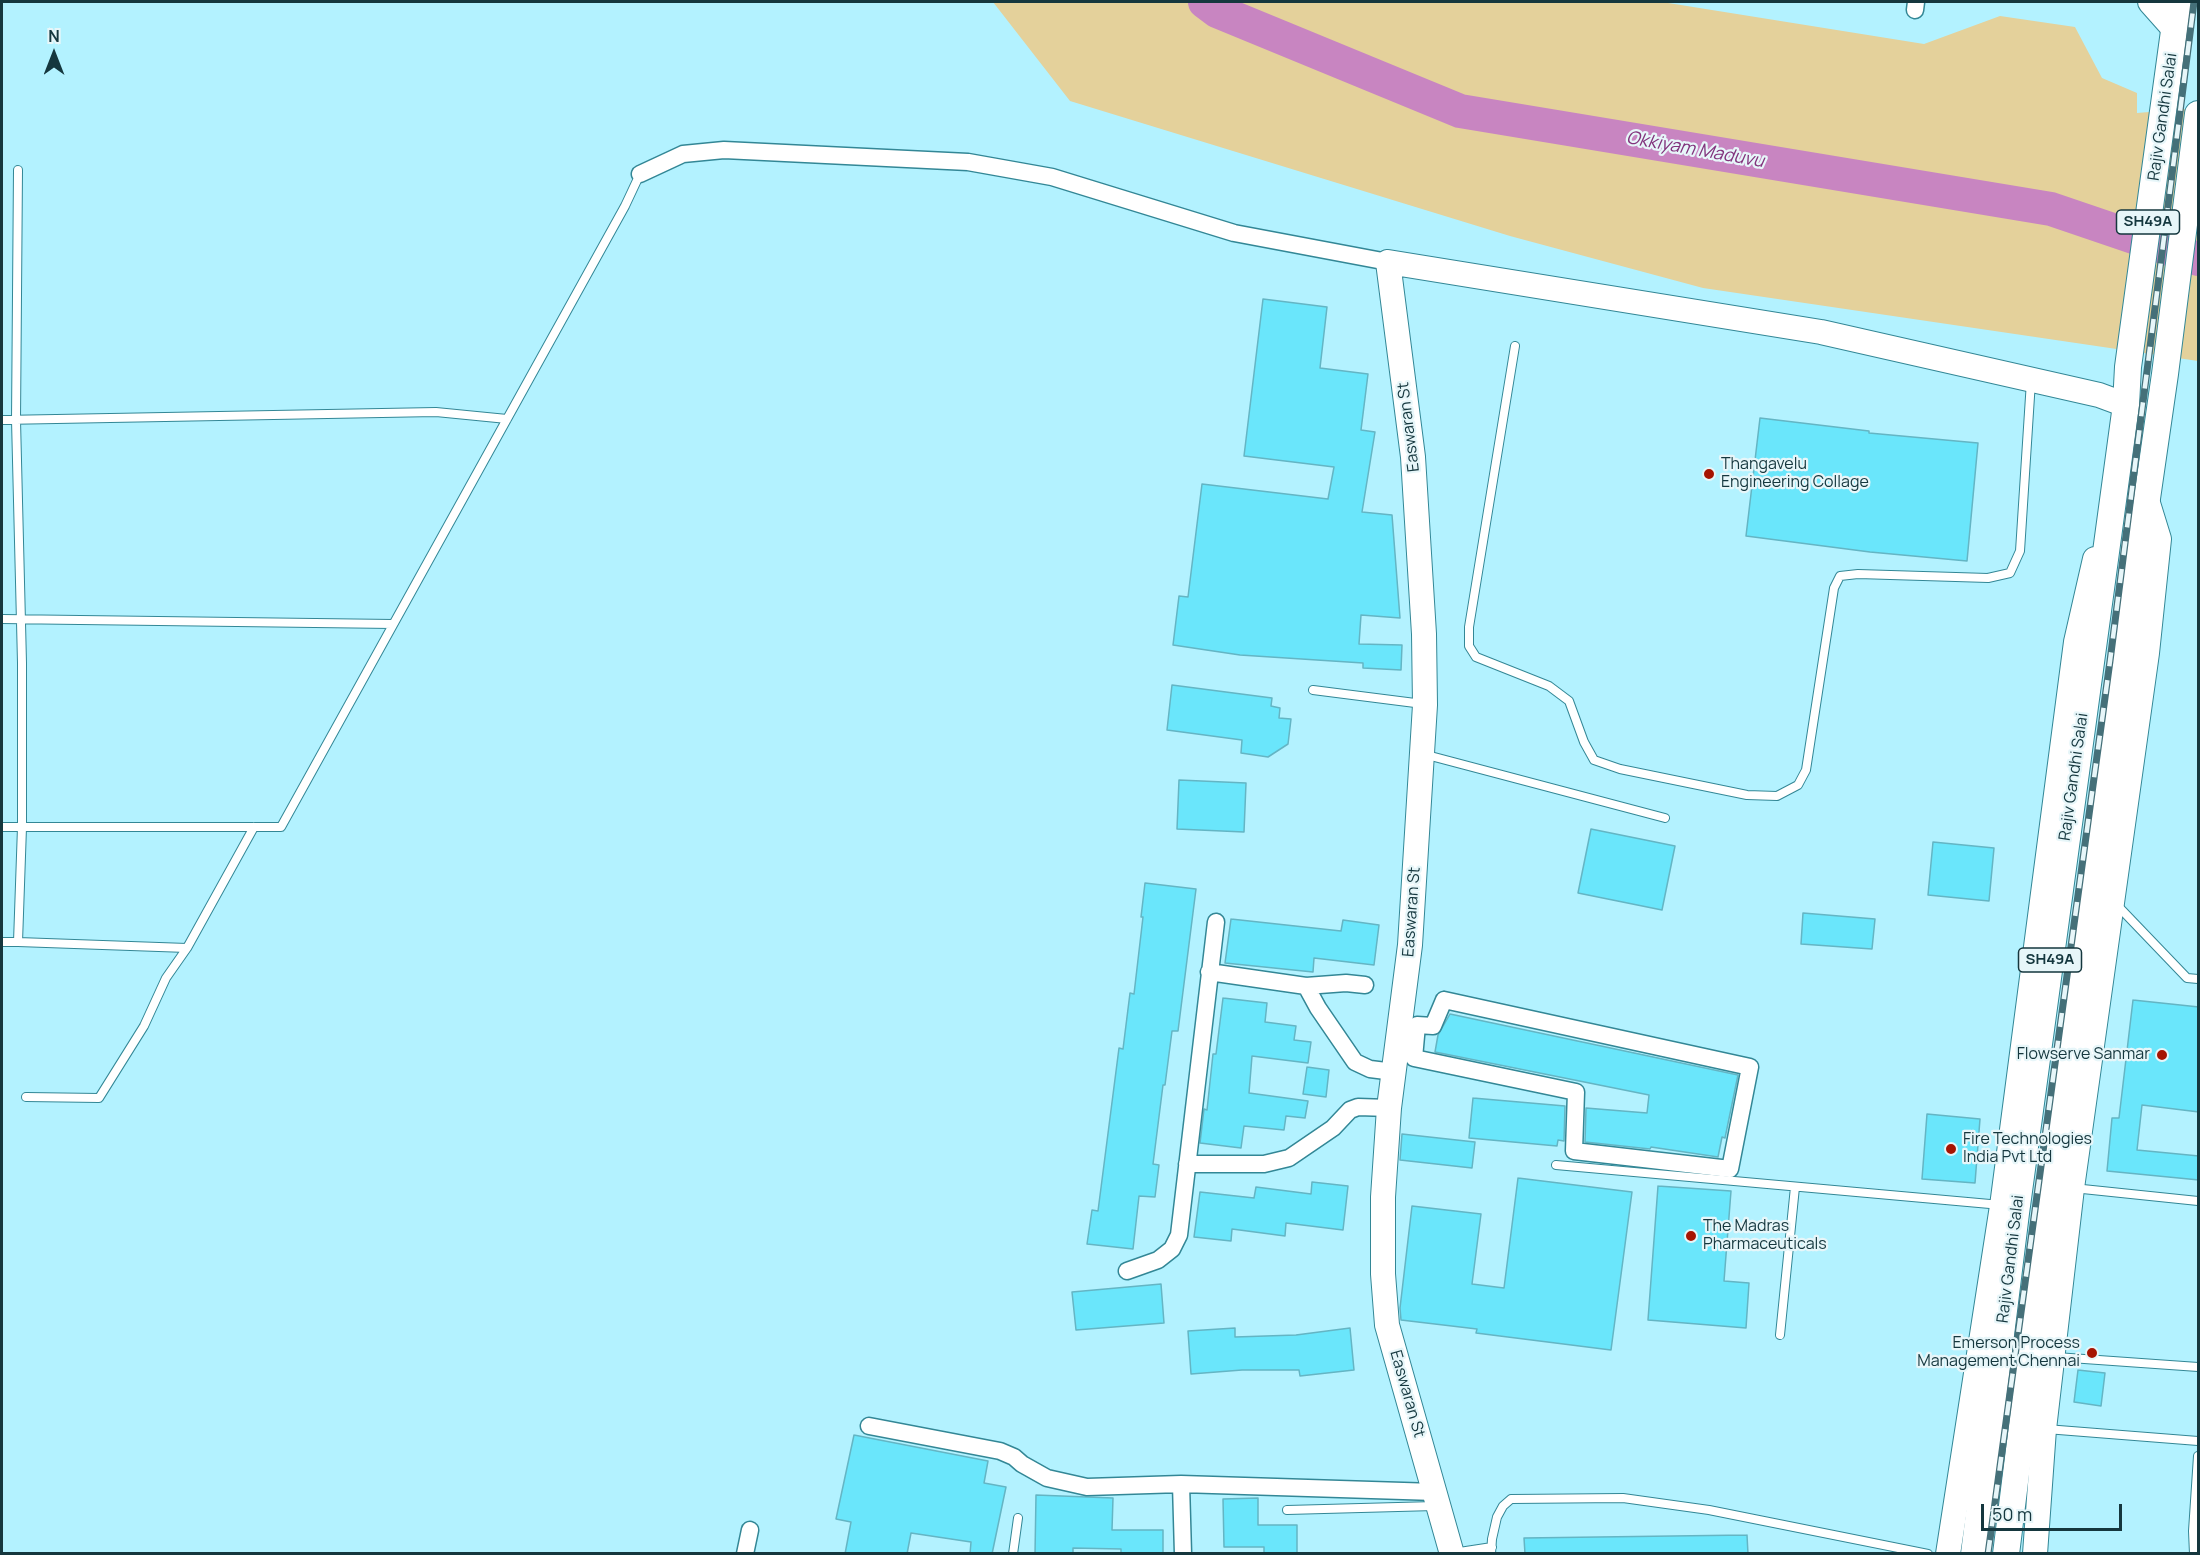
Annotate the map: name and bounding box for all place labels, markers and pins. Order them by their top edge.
place label: Thangavelu Engineering Collage [1721,455,1869,493]
marker: Thangavelu Engineering Collage [1702,467,1716,481]
place label: Flowserve Sanmar [2017,1045,2150,1065]
marker: Flowserve Sanmar [2155,1048,2169,1062]
place label: Fire Technologies India Pvt Ltd [1963,1130,2092,1168]
marker: Fire Technologies India Pvt Ltd [1944,1142,1958,1156]
place label: The Madras Pharmaceuticals [1703,1217,1827,1255]
marker: The Madras Pharmaceuticals [1684,1229,1698,1243]
place label: Emerson Process Management Chennai [1917,1334,2080,1372]
marker: Emerson Process Management Chennai [2085,1346,2099,1360]

